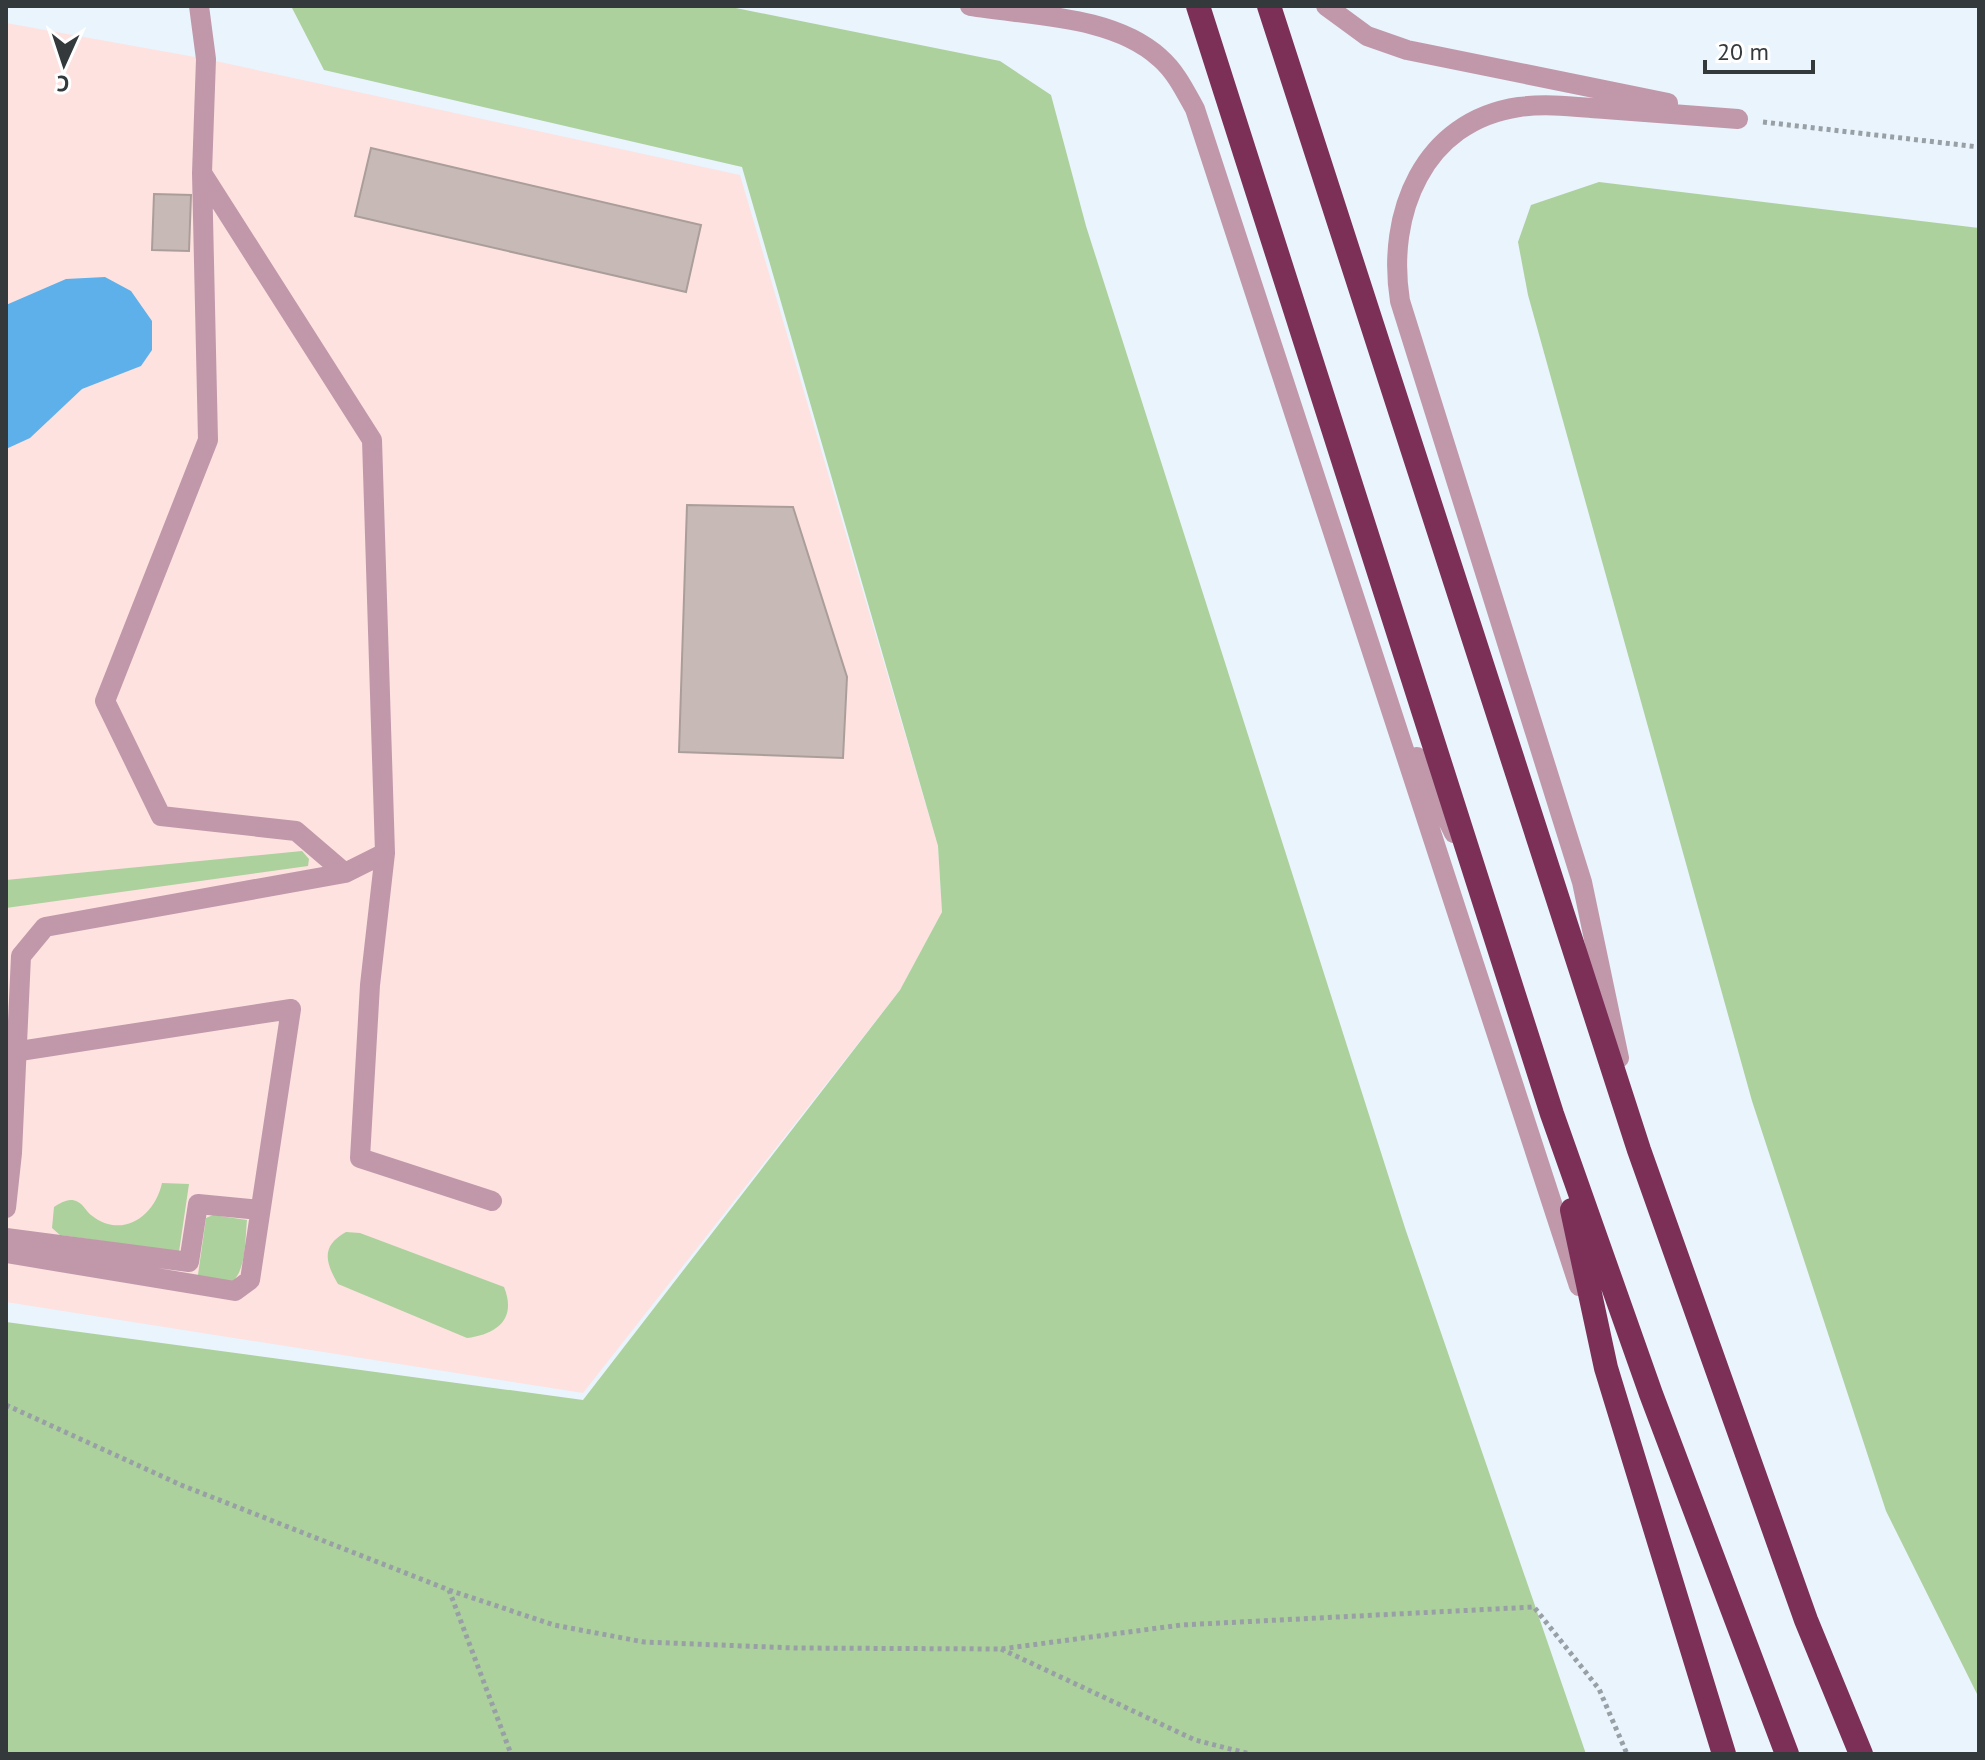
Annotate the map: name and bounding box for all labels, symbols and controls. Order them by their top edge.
north arrow [24,24,104,104]
scale bar [1705,24,1813,74]
text: 20 m [1717,36,1769,67]
text: С [56,70,70,98]

